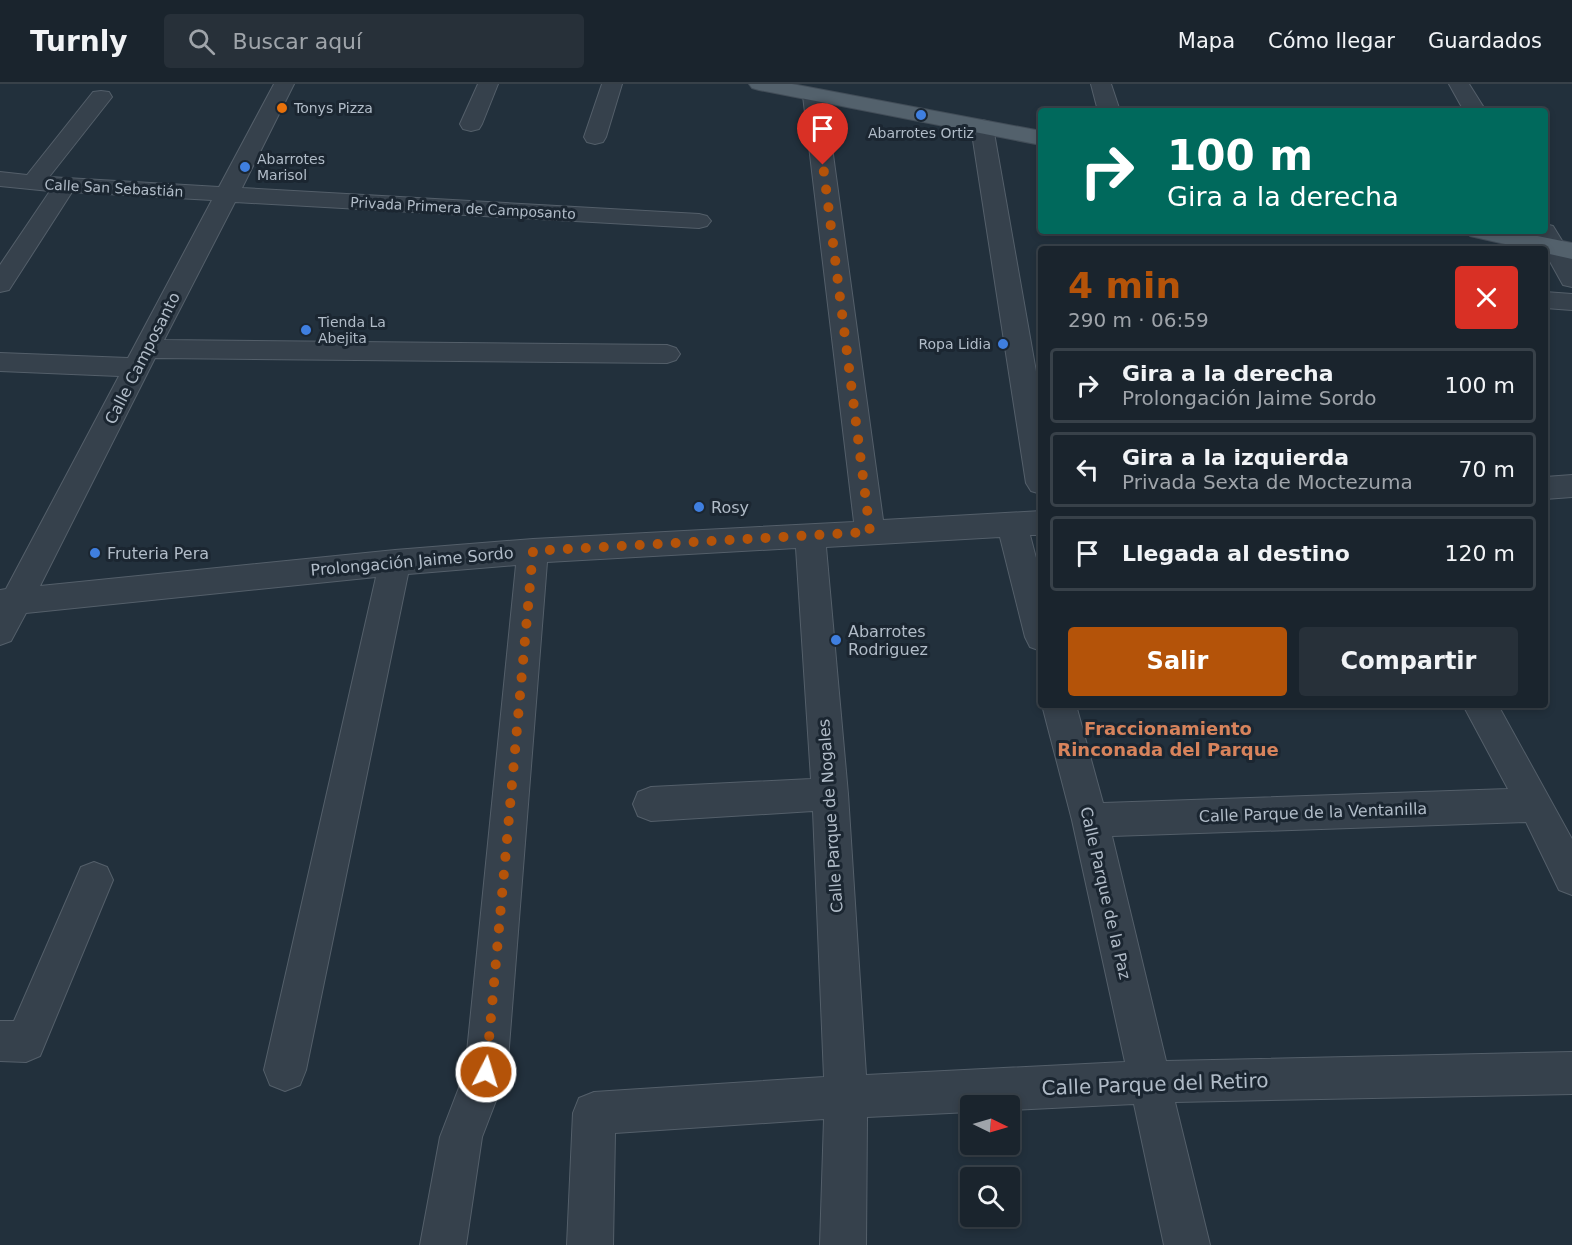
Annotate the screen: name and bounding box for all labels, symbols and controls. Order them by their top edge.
search box [164,14,584,68]
text: Turnly [30,25,128,58]
icon: search [185,25,218,58]
text: Buscar aquí [233,29,362,54]
text: Mapa [1178,29,1235,53]
text: Cómo llegar [1268,29,1395,53]
text: Guardados [1428,29,1542,53]
place label: Tonys Pizza [293,100,373,116]
marker: Tonys Pizza [275,101,289,115]
pin [797,103,848,165]
marker: Abarrotes Ortiz [914,108,928,122]
icon: arrive [806,112,839,145]
place label: Abarrotes Ortiz [868,125,974,141]
text: 100 m [1167,131,1313,180]
icon: right [1068,132,1146,210]
place label: Abarrotes Marisol [257,151,325,183]
marker: Abarrotes Marisol [238,160,252,174]
street label: Calle San Sebastián [44,176,184,200]
text: Gira a la derecha [1167,181,1399,212]
street label: Privada Primera de Camposanto [350,194,576,222]
text: 4 min [1068,265,1181,306]
button: close [1455,266,1518,329]
street label: Calle Camposanto [101,289,184,427]
text: 290 m · 06:59 [1068,308,1209,332]
place label: Tienda La Abejita [317,314,386,346]
marker: Tienda La Abejita [299,323,313,337]
place label: Ropa Lidia [918,336,991,352]
marker: Ropa Lidia [996,337,1010,351]
text: Gira a la derecha [1122,361,1334,386]
icon: right [1071,369,1104,402]
text: 100 m [1445,373,1515,398]
text: Prolongación Jaime Sordo [1122,386,1377,410]
text: Gira a la izquierda [1122,445,1349,470]
icon: left [1071,453,1104,486]
text: 70 m [1459,457,1515,482]
text: Privada Sexta de Moctezuma [1122,470,1413,494]
place label: Rosy [711,498,749,517]
marker: Rosy [692,500,706,514]
icon: arrive [1071,537,1104,570]
text: Llegada al destino [1122,541,1350,566]
text: 120 m [1445,541,1515,566]
street label: Prolongación Jaime Sordo [310,543,514,580]
place label: Fruteria Pera [107,544,209,563]
marker: Fruteria Pera [88,546,102,560]
place label: Abarrotes Rodriguez [848,622,928,659]
button: Salir [1068,627,1287,696]
button: Compartir [1299,627,1518,696]
marker: Abarrotes Rodriguez [829,633,843,647]
street label: Calle Parque de Nogales [814,718,847,914]
district label: Fraccionamiento Rinconada del Parque [1057,718,1279,760]
street label: Calle Parque de la Ventanilla [1198,799,1428,826]
street label: Calle Parque de la Paz [1076,805,1135,981]
position arrow [454,1040,518,1104]
street label: Calle Parque del Retiro [1041,1068,1269,1100]
north arrow [960,1095,1020,1155]
map controls [960,1095,1020,1227]
button: search [960,1167,1020,1227]

